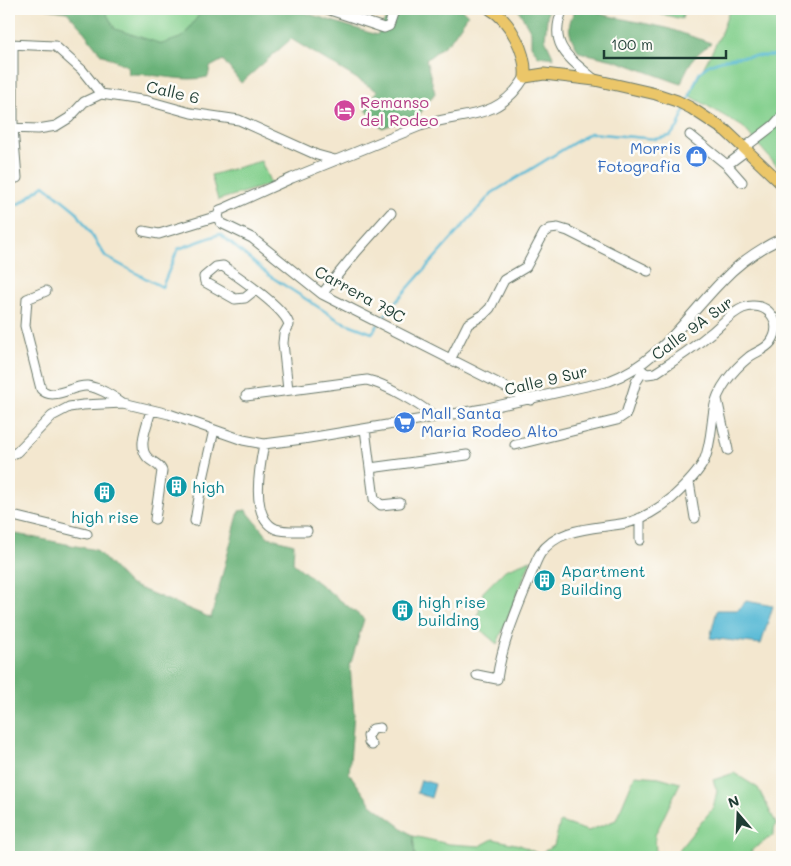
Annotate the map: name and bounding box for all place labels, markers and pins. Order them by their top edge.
place label: Remanso del Rodeo [360,91,438,130]
hotel icon: Remanso del Rodeo [332,99,356,123]
place label: Morris Fotografía [598,137,681,176]
shop icon: Morris Fotografía [685,145,709,169]
place label: Mall Santa Maria Rodeo Alto [421,402,558,441]
supermarket icon: Mall Santa Maria Rodeo Alto [393,410,417,434]
building icon: high [164,475,188,499]
place label: high [192,476,224,497]
building icon: high rise [93,481,117,505]
place label: high rise [71,506,139,527]
place label: Apartment Building [561,560,646,599]
building icon: Apartment Building [533,568,557,592]
place label: high rise building [418,591,486,630]
building icon: high rise building [390,599,414,623]

